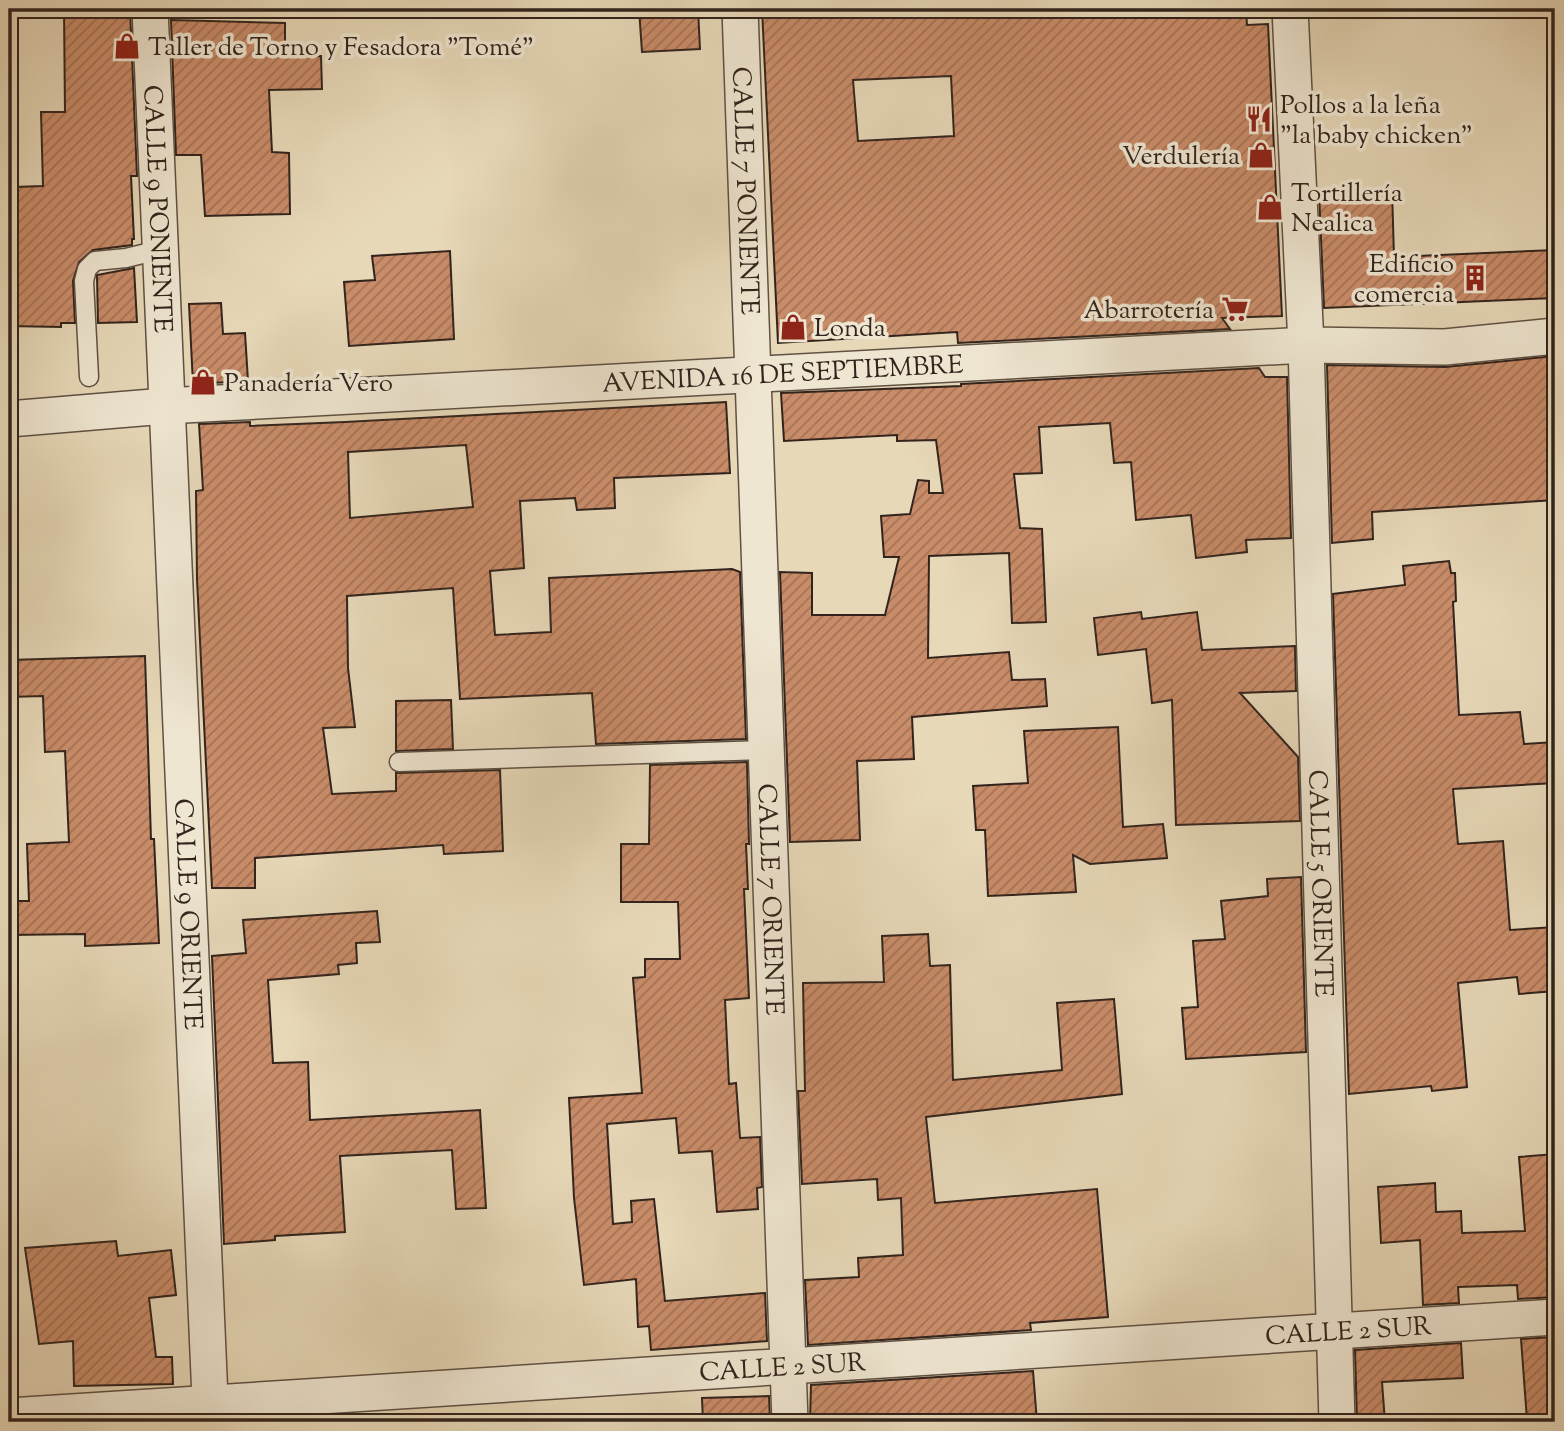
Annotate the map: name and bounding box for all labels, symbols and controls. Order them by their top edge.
place label: Taller de Torno y Fesadora "Tomé" [148,30,534,67]
shop icon: Taller de Torno y Fesadora "Tomé" [112,31,142,61]
street label: CALLE 7 PONIENTE [721,66,767,316]
street label: CALLE 9 PONIENTE [132,84,180,334]
place label: Pollos a la leña "la baby chicken" [1280,88,1473,155]
restaurant icon: Pollos a la leña "la baby chicken" [1244,104,1274,134]
place label: Verdulería [1122,139,1240,176]
shop icon: Verdulería [1246,140,1276,170]
place label: Tortillería Nealica [1291,176,1403,243]
shop icon: Tortillería Nealica [1255,192,1285,222]
place label: Edificio comercia [1354,247,1454,314]
building icon: Edificio comercia [1460,263,1490,293]
place label: Abarrotería [1084,293,1214,330]
supermarket icon: Abarrotería [1220,294,1250,324]
place label: Londa [814,311,886,348]
shop icon: Londa [778,312,808,342]
street label: AVENIDA 16 DE SEPTIEMBRE [601,347,965,404]
place label: Panadería Vero [224,366,393,403]
shop icon: Panadería Vero [188,367,218,397]
street label: CALLE 5 ORIENTE [1297,769,1341,998]
street label: CALLE 7 ORIENTE [746,783,792,1016]
street label: CALLE 9 ORIENTE [163,798,210,1031]
street label: CALLE 2 SUR [1264,1309,1433,1357]
street label: CALLE 2 SUR [698,1345,867,1393]

